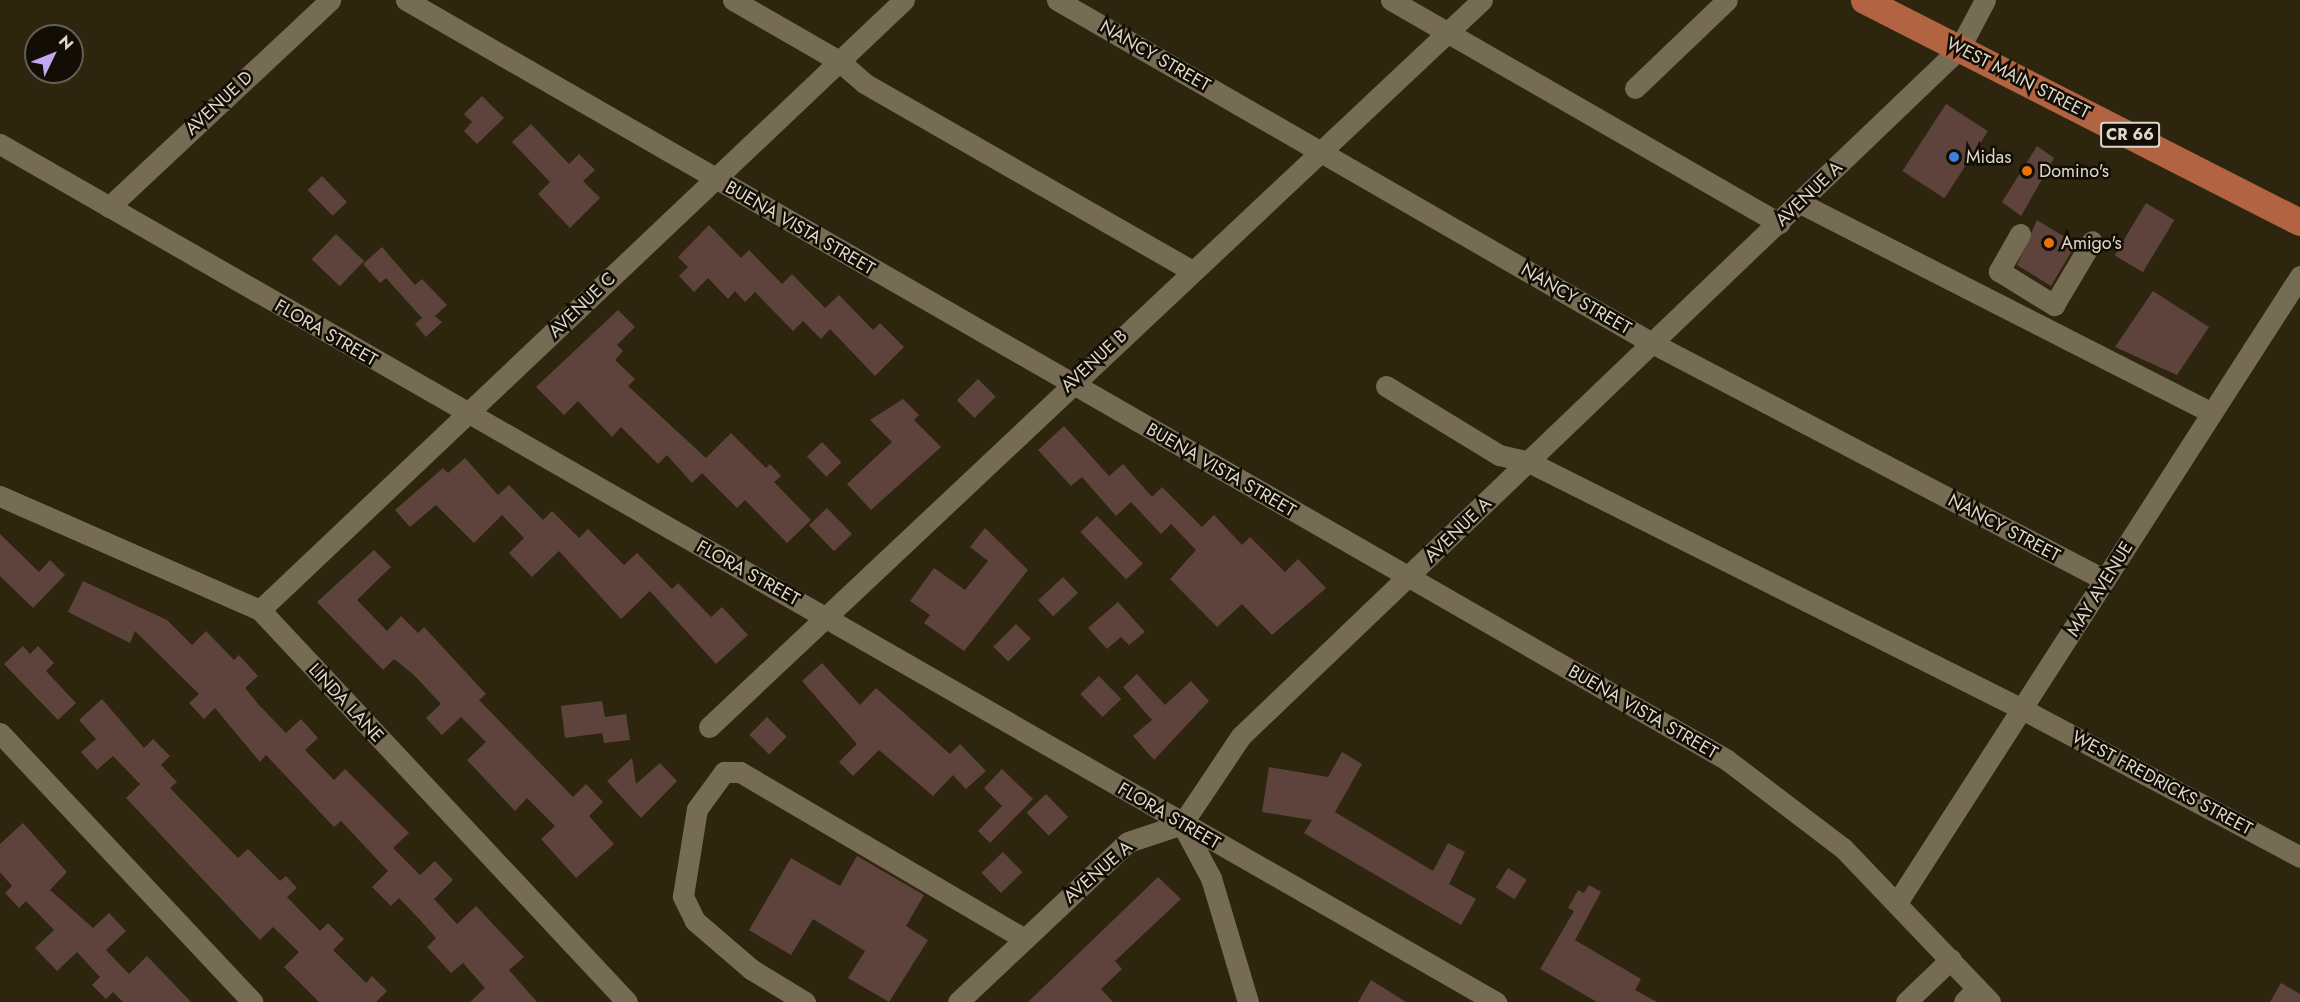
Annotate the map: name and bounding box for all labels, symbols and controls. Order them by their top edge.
street label: NANCY STREET [1096,16,1214,96]
north arrow [24,24,84,84]
text: N [53,30,79,55]
street label: WEST MAIN STREET [1943,32,2093,124]
street label: AVENUE D [181,66,257,140]
road number: CR 66 [2100,122,2160,148]
place label: Midas [1966,146,2011,168]
marker: Midas [1947,150,1961,164]
street label: AVENUE A [1771,157,1847,231]
place label: Domino's [2039,160,2109,182]
marker: Domino's [2020,164,2034,178]
street label: BUENA VISTA STREET [721,176,879,280]
place label: Amigo's [2061,232,2122,254]
marker: Amigo's [2042,236,2056,250]
street label: NANCY STREET [1517,259,1635,339]
street label: AVENUE C [544,268,620,342]
street label: FLORA STREET [271,295,381,371]
street label: AVENUE B [1056,325,1132,397]
street label: BUENA VISTA STREET [1142,418,1300,522]
street label: NANCY STREET [1944,489,2064,567]
street label: AVENUE A [1420,493,1496,567]
street label: FLORA STREET [693,536,803,610]
street label: MAY AVENUE [2062,538,2138,640]
street label: LINDA LANE [304,659,388,747]
street label: BUENA VISTA STREET [1564,660,1722,764]
street label: WEST FREDRICKS STREET [2068,726,2256,840]
street label: FLORA STREET [1114,778,1224,854]
street label: AVENUE A [1059,836,1137,908]

